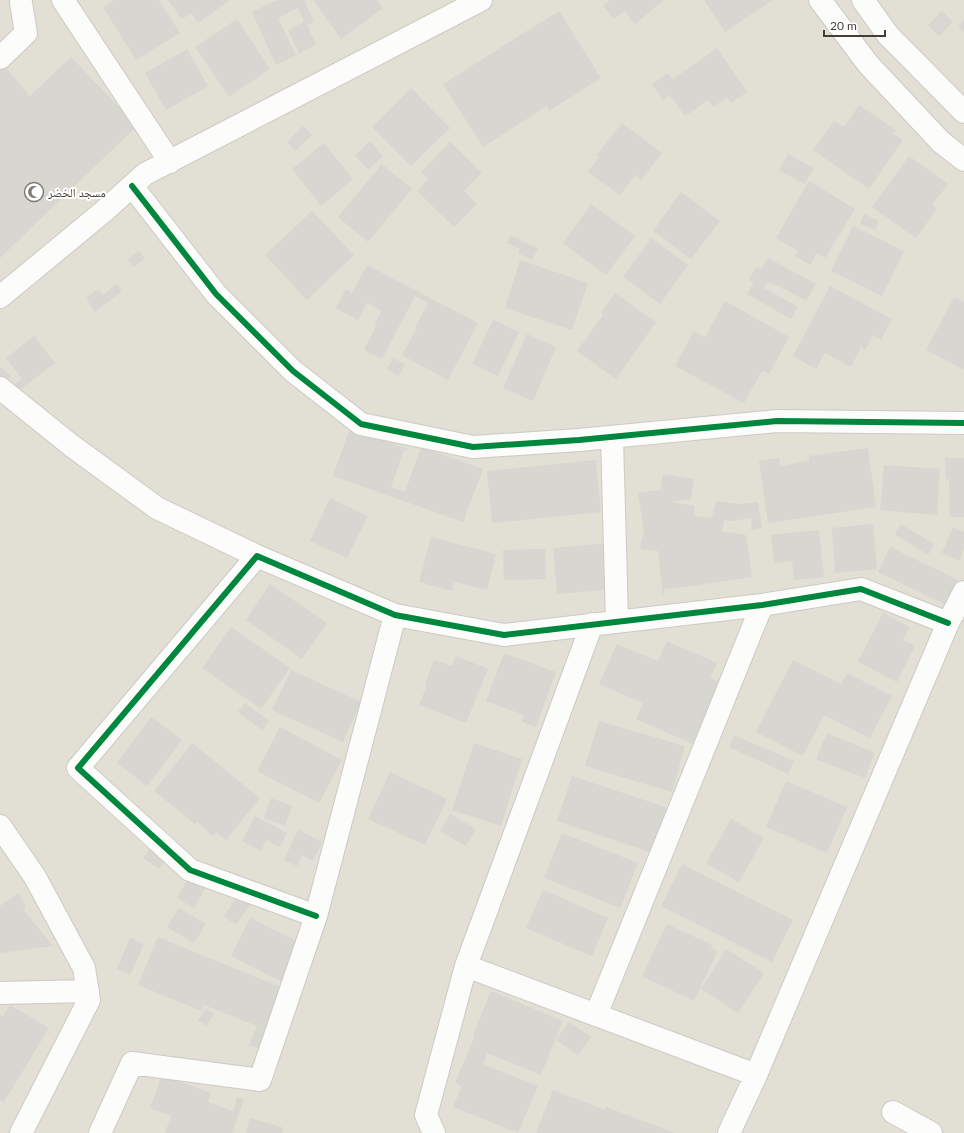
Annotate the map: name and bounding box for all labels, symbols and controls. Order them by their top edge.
scale bar [824,12,885,38]
text: 20 m [830,18,857,33]
mosque icon: مسجد الخضر [23,181,45,203]
place label: مسجد الخضر [47,185,106,200]

